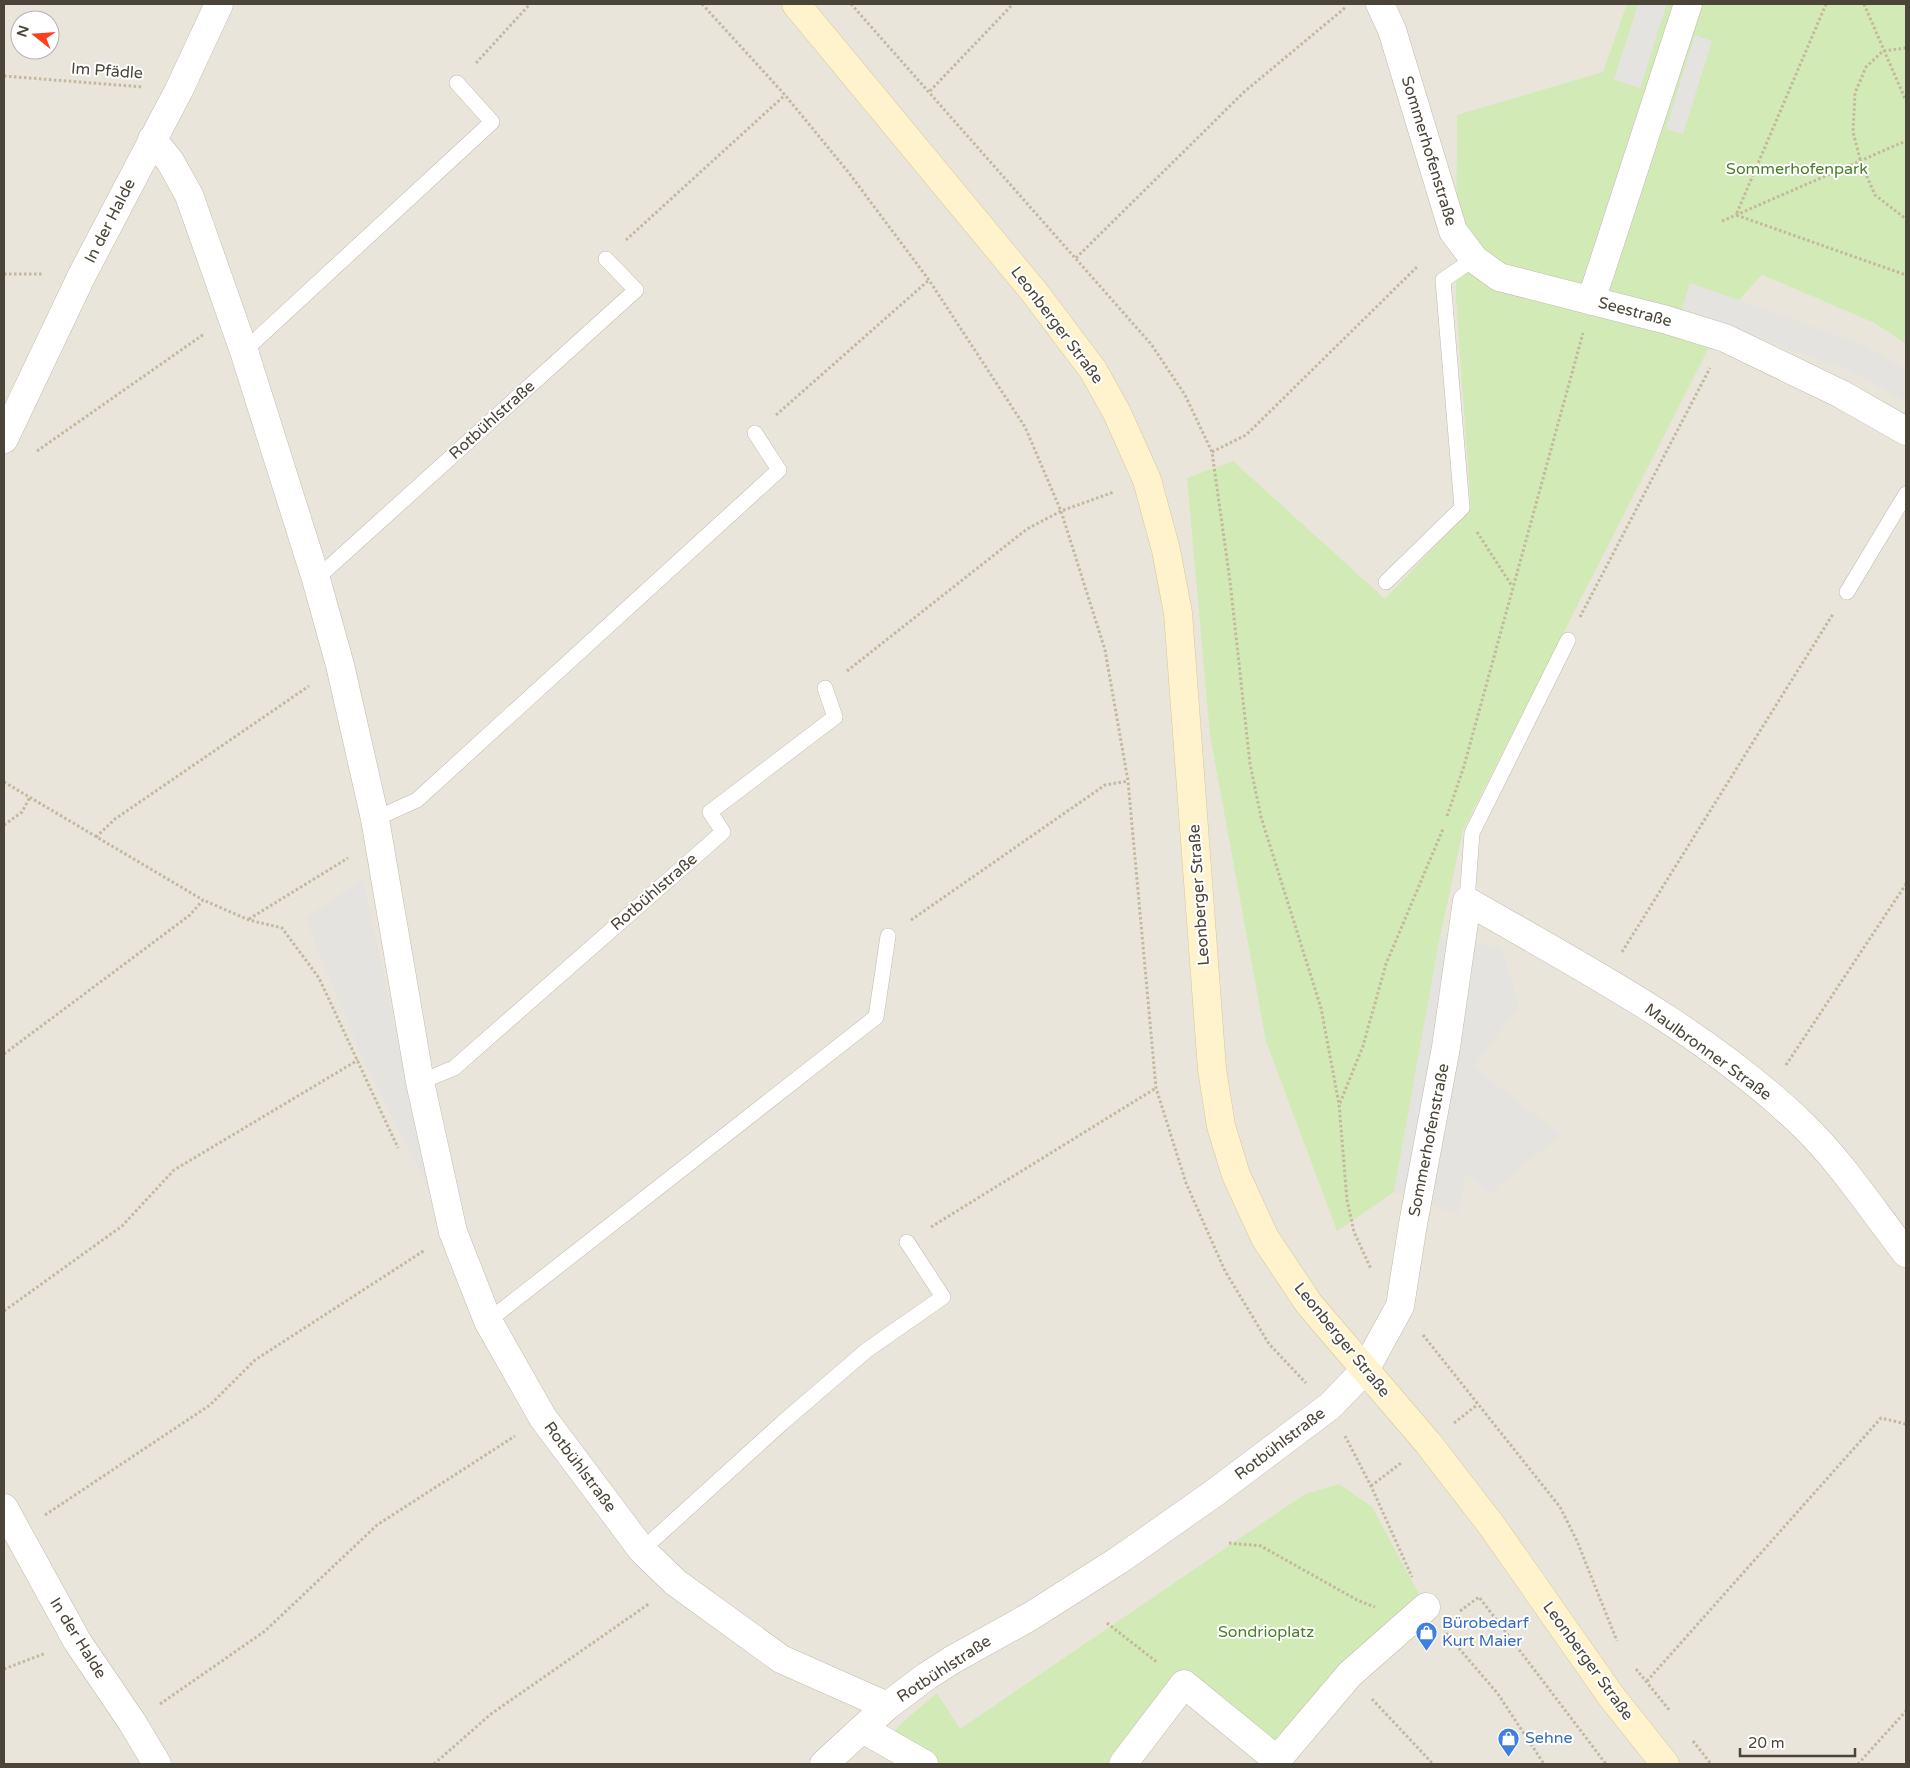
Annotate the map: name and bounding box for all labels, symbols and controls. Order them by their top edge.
north arrow [10,10,60,60]
text: N [13,23,33,39]
street label: Im Pfädle [70,59,144,83]
street label: Sommerhofenstraße [1397,74,1461,228]
park label: Sommerhofenpark [1726,159,1868,179]
street label: In der Halde [80,175,140,267]
street label: Leonberger Straße [1006,262,1108,388]
street label: Seestraße [1596,293,1674,331]
street label: Rotbühlstraße [445,376,539,464]
street label: Leonberger Straße [1184,824,1214,966]
street label: Rotbühlstraße [607,849,701,935]
street label: Maulbronner Straße [1641,999,1775,1105]
street label: Sommerhofenstraße [1404,1062,1454,1218]
street label: Leonberger Straße [1290,1279,1394,1401]
street label: Rotbühlstraße [1231,1403,1329,1485]
street label: Rotbühlstraße [539,1418,621,1516]
street label: In der Halde [45,1594,111,1682]
street label: Leonberger Straße [1538,1598,1638,1724]
place label: Bürobedarf Kurt Maier [1442,1613,1530,1651]
shop icon: Bürobedarf Kurt Maier [1414,1620,1438,1651]
park label: Sondrioplatz [1218,1622,1314,1642]
street label: Rotbühlstraße [893,1631,995,1707]
shop icon: Sehne [1497,1726,1521,1757]
scale bar [1740,1726,1855,1758]
place label: Sehne [1525,1728,1572,1748]
text: 20 m [1748,1734,1785,1752]

